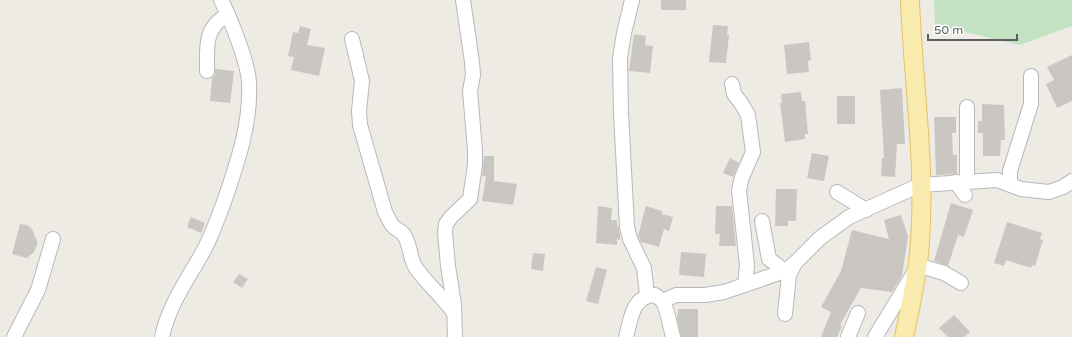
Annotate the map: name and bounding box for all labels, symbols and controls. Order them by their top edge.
scale bar [928,16,1017,42]
text: 50 m [934,23,963,37]

